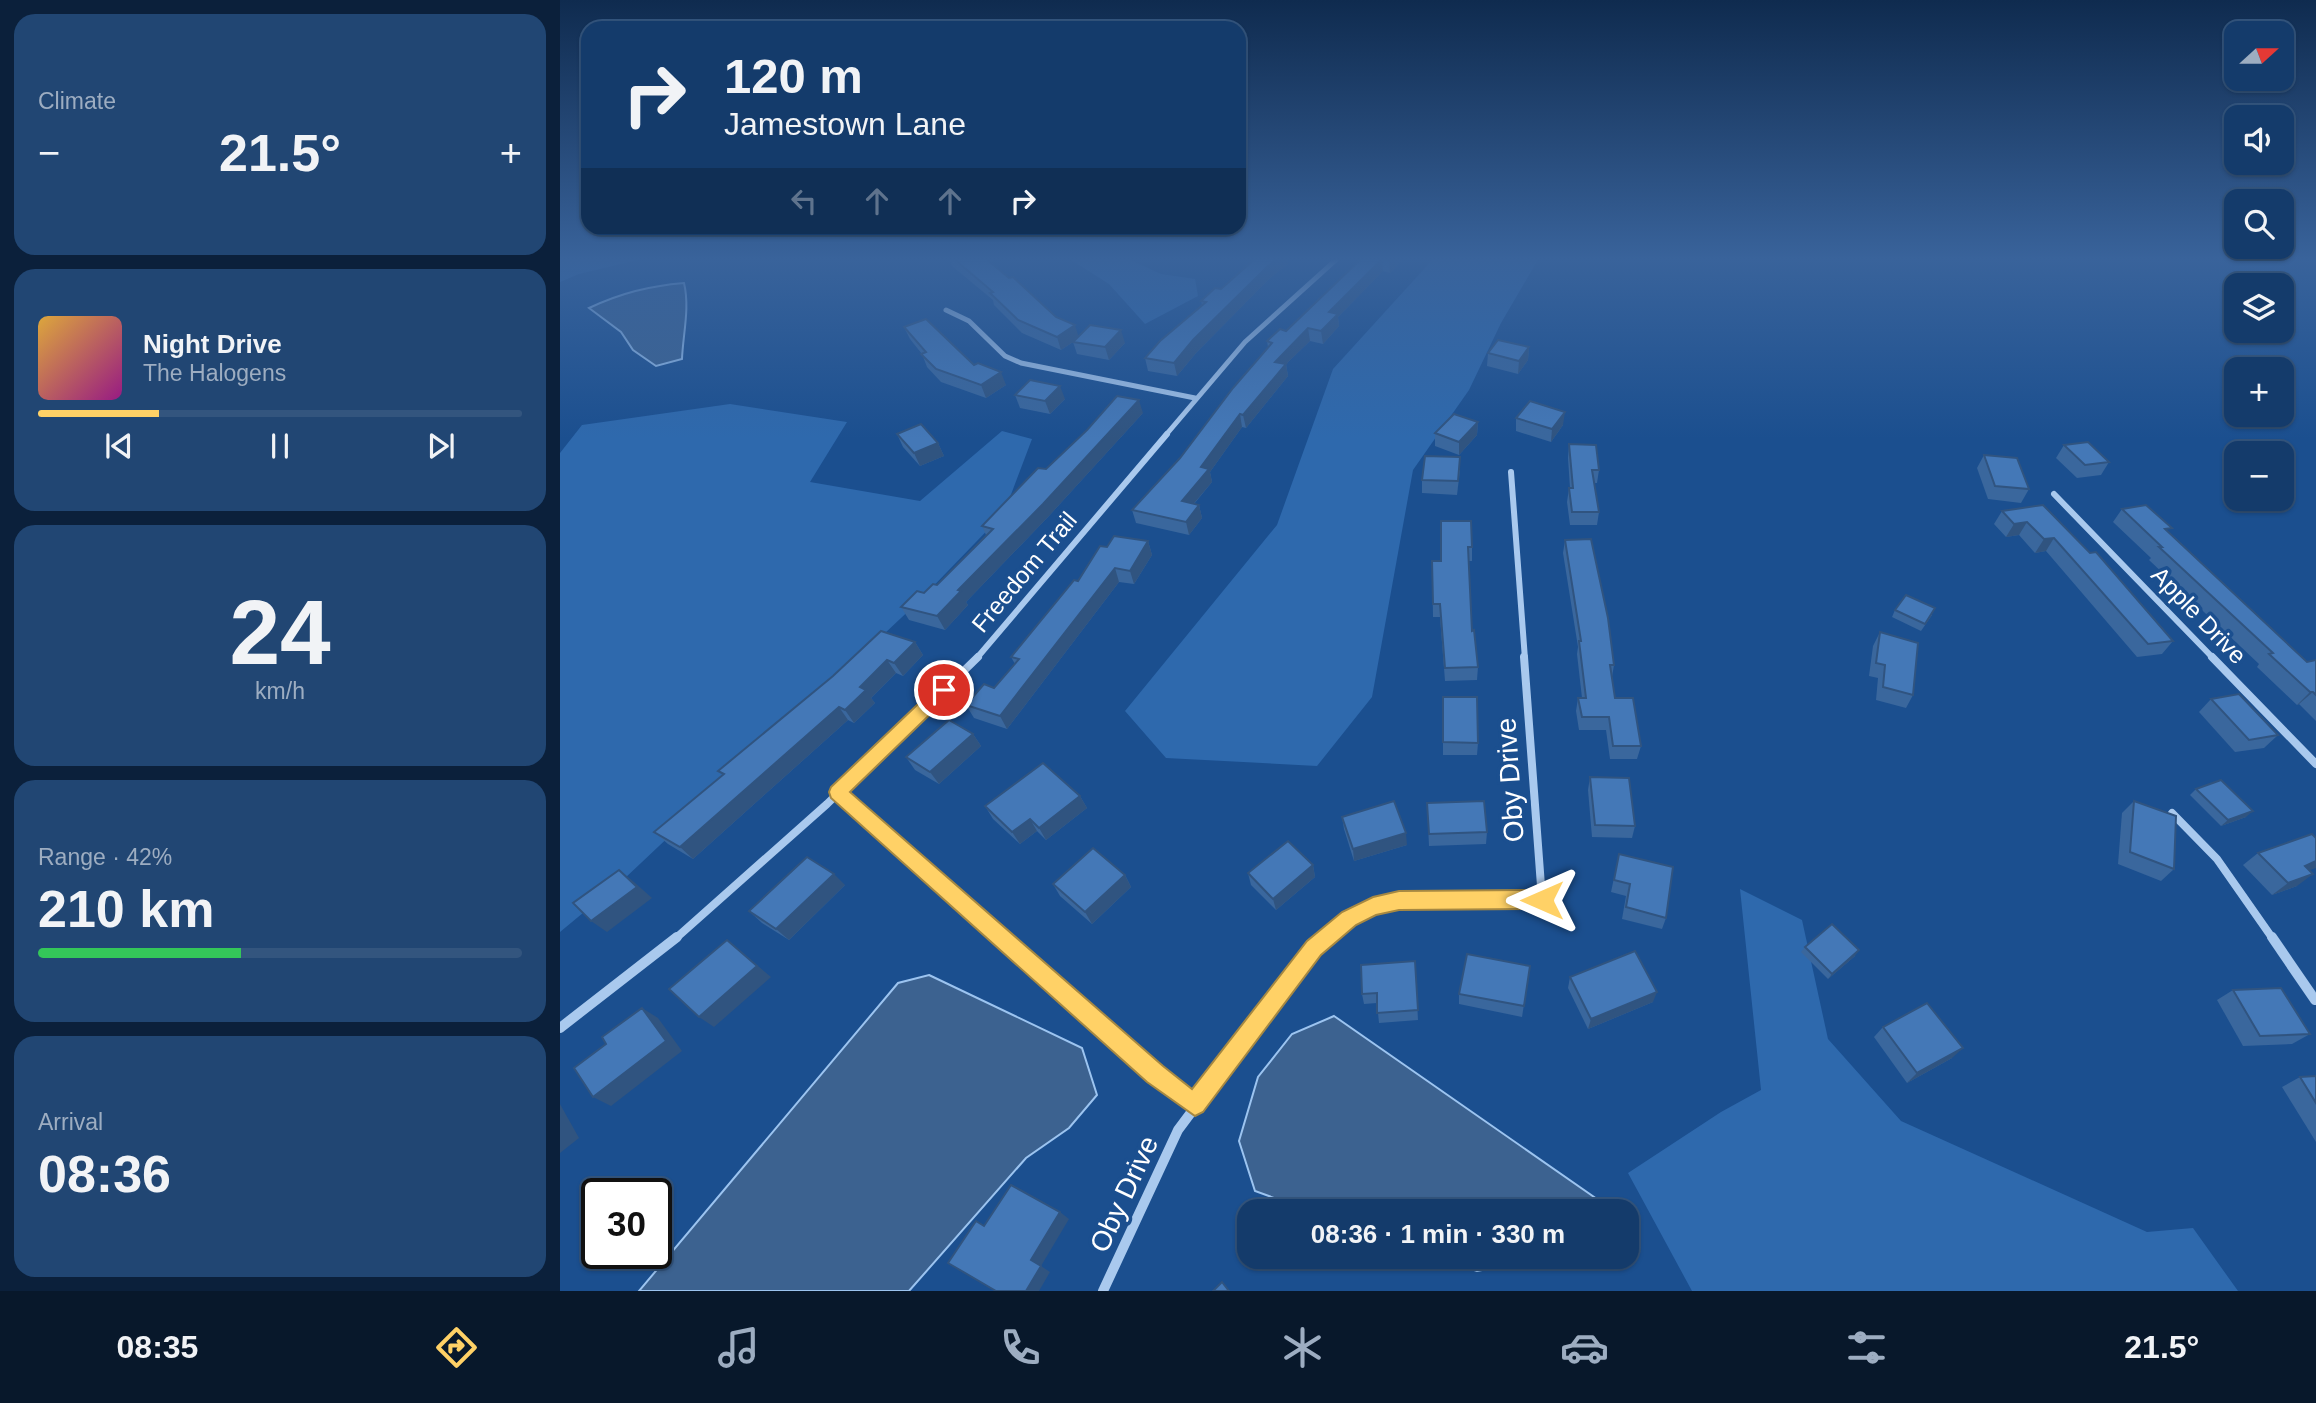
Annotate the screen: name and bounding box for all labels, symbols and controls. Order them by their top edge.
north arrow [2224,21,2294,91]
map controls [2224,21,2294,511]
icon: right [609,49,700,140]
text: 120 m [724,49,863,103]
text: Climate [38,88,116,114]
button: sound [2224,105,2294,175]
text: Jamestown Lane [724,106,966,142]
text: 21.5° [219,124,341,182]
text: − [38,132,60,174]
text: + [500,132,522,174]
icon: left [785,182,823,220]
icon: ahead [858,182,896,220]
icon: ahead [931,182,969,220]
icon: right [1004,182,1042,220]
button: search [2224,189,2294,259]
button: layers [2224,273,2294,343]
text: Night Drive [143,329,282,359]
button: + [2224,357,2294,427]
text: The Halogens [143,360,286,386]
icon: previous [100,427,138,465]
icon: pause [261,427,299,465]
icon: next [422,427,460,465]
button: − [2224,441,2294,511]
street label: Freedom Trail [966,507,1082,637]
street label: Apple Drive [2146,561,2252,669]
text: 24 [229,582,331,683]
pin [914,660,974,720]
icon: arrive [925,671,963,709]
text: km/h [255,678,305,704]
street label: Oby Drive [1490,717,1530,843]
text: Range · 42% [38,844,172,870]
position arrow [1505,863,1579,937]
text: 210 km [38,880,214,938]
text: Arrival [38,1109,103,1135]
street label: Oby Drive [1084,1131,1164,1257]
text: 08:36 [38,1145,171,1203]
speed limit sign: 30 [581,1178,672,1269]
text: 08:36 · 1 min · 330 m [1311,1219,1565,1249]
icon: directions [432,1323,481,1372]
icon: music [714,1323,763,1372]
icon: phone [996,1323,1045,1372]
icon: climate [1278,1323,1327,1372]
icon: car [1560,1323,1609,1372]
icon: filters [1842,1323,1891,1372]
text: 08:35 [117,1329,198,1365]
text: 21.5° [2124,1329,2199,1365]

